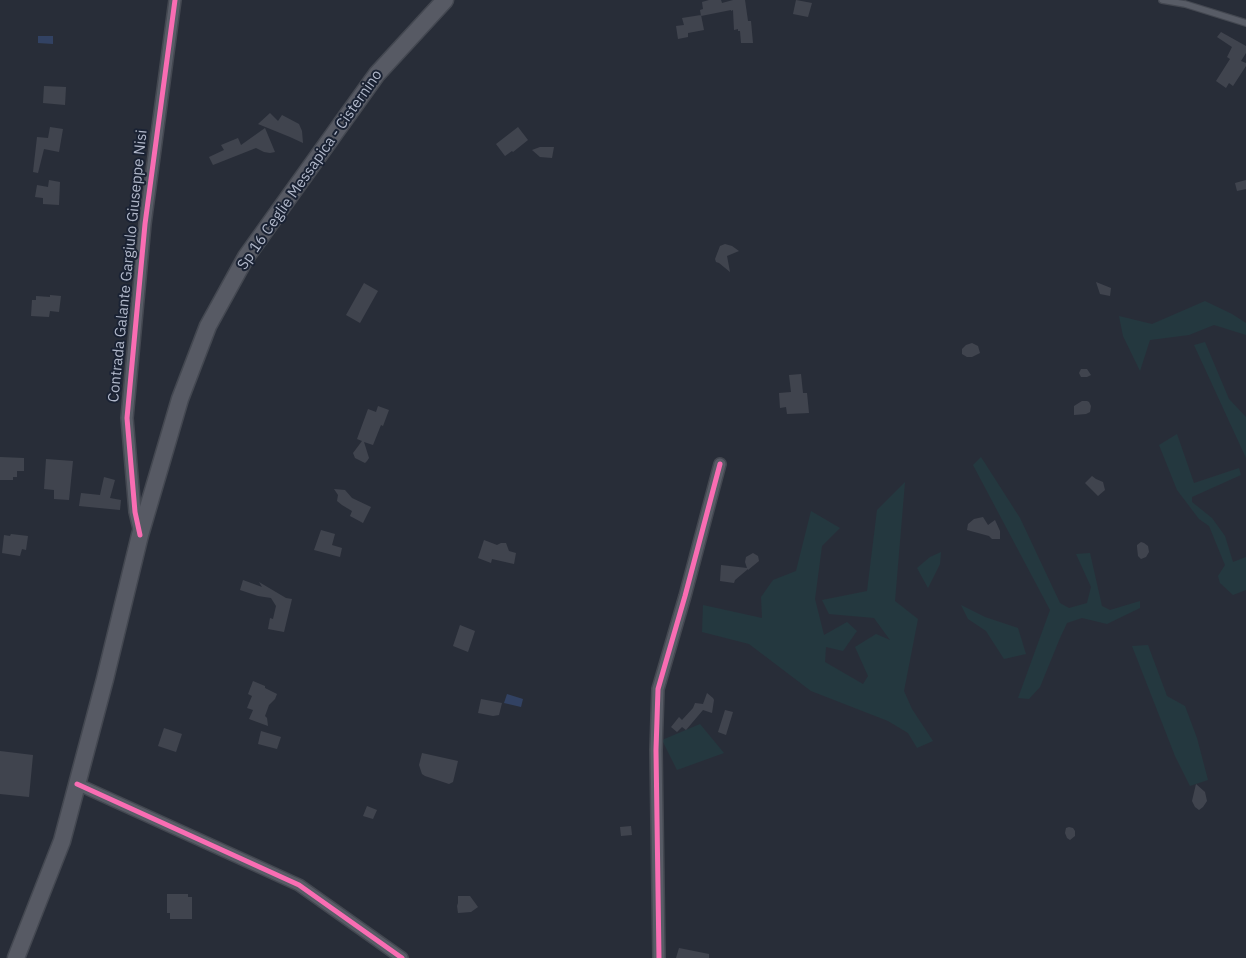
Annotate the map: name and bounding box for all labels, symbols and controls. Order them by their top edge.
street label: Sp 16 Ceglie Messapica - Cisternino [234,67,386,273]
street label: Contrada Galante Gargiulo Giuseppe Nisi [105,129,151,403]

